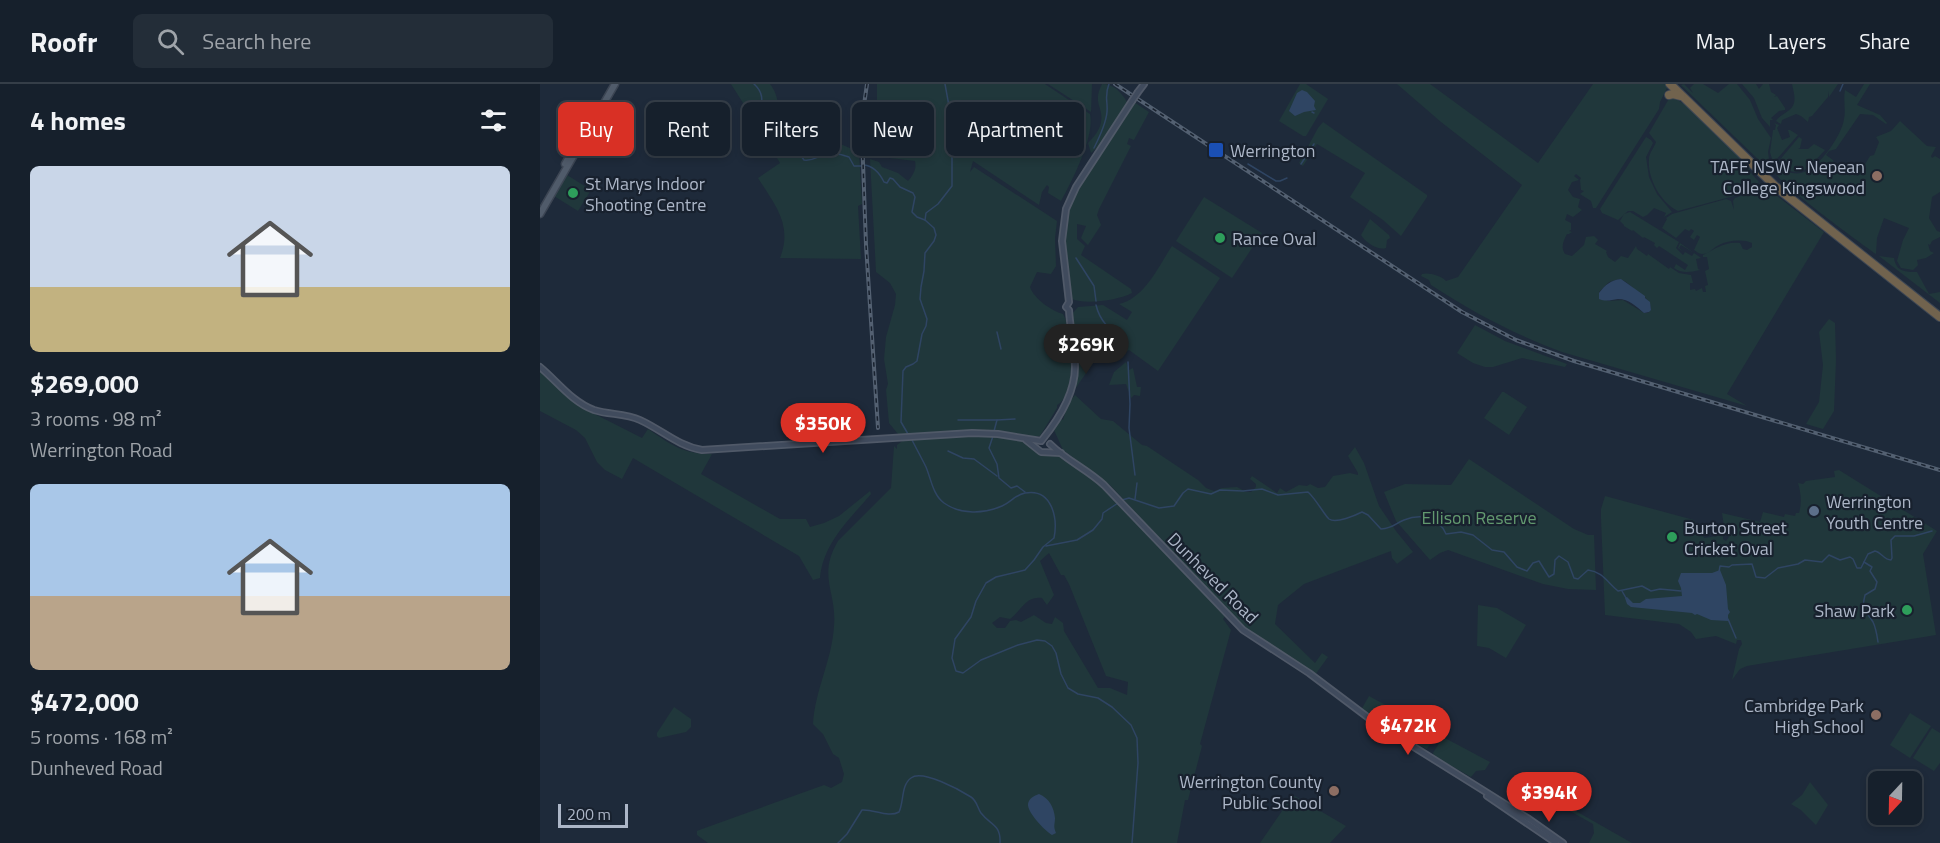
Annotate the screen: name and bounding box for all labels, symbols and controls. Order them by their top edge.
search box [133,14,553,68]
text: Roofr [30,20,97,63]
text: Search here [202,24,311,58]
icon: search [154,25,187,58]
text: Map [1696,25,1735,57]
text: Layers [1768,25,1826,57]
text: Share [1859,25,1910,57]
text: 4 homes [30,101,126,140]
chip: Buy [558,102,634,156]
chip: Rent [646,102,730,156]
chip: Filters [742,102,840,156]
chip: New [852,102,934,156]
chip: Apartment [946,102,1084,156]
icon: filters [477,104,510,137]
place label: Werrington [1230,137,1315,164]
marker: Werrington [1207,141,1225,159]
place label: TAFE NSW - Nepean College Kingswood [1710,153,1865,201]
marker: TAFE NSW - Nepean College Kingswood [1870,169,1884,183]
place label: St Marys Indoor Shooting Centre [585,170,706,218]
marker: St Marys Indoor Shooting Centre [566,186,580,200]
icon: home [216,205,324,313]
place label: Rance Oval [1232,225,1316,252]
marker: Rance Oval [1213,231,1227,245]
pin: $269K [1044,324,1128,375]
text: $269K [1058,328,1114,359]
text: $269,000 [30,364,139,403]
text: 3 rooms · 98 m² [30,403,162,434]
pin: $350K [781,403,865,454]
text: $350K [795,407,851,438]
text: Werrington Road [30,434,173,465]
place label: Werrington Youth Centre [1826,488,1923,536]
park label: Ellison Reserve [1421,504,1537,531]
marker: Werrington Youth Centre [1807,504,1821,518]
place label: Burton Street Cricket Oval [1684,514,1787,562]
icon: home [216,523,324,631]
street label: Dunheved Road [1161,526,1265,630]
marker: Burton Street Cricket Oval [1665,530,1679,544]
place label: Shaw Park [1814,597,1895,624]
marker: Shaw Park [1900,603,1914,617]
text: $472,000 [30,682,139,721]
place label: Cambridge Park High School [1744,692,1864,740]
pin: $472K [1366,705,1450,756]
marker: Cambridge Park High School [1869,708,1883,722]
text: $472K [1380,709,1436,740]
text: 5 rooms · 168 m² [30,721,173,752]
text: Dunheved Road [30,752,163,783]
place label: Werrington County Public School [1179,768,1322,816]
north arrow [1868,771,1922,825]
map controls [1868,771,1922,825]
pin: $394K [1507,772,1591,823]
text: $394K [1521,776,1577,807]
marker: Werrington County Public School [1327,784,1341,798]
scale bar [558,801,628,828]
text: 200 m [567,802,611,826]

